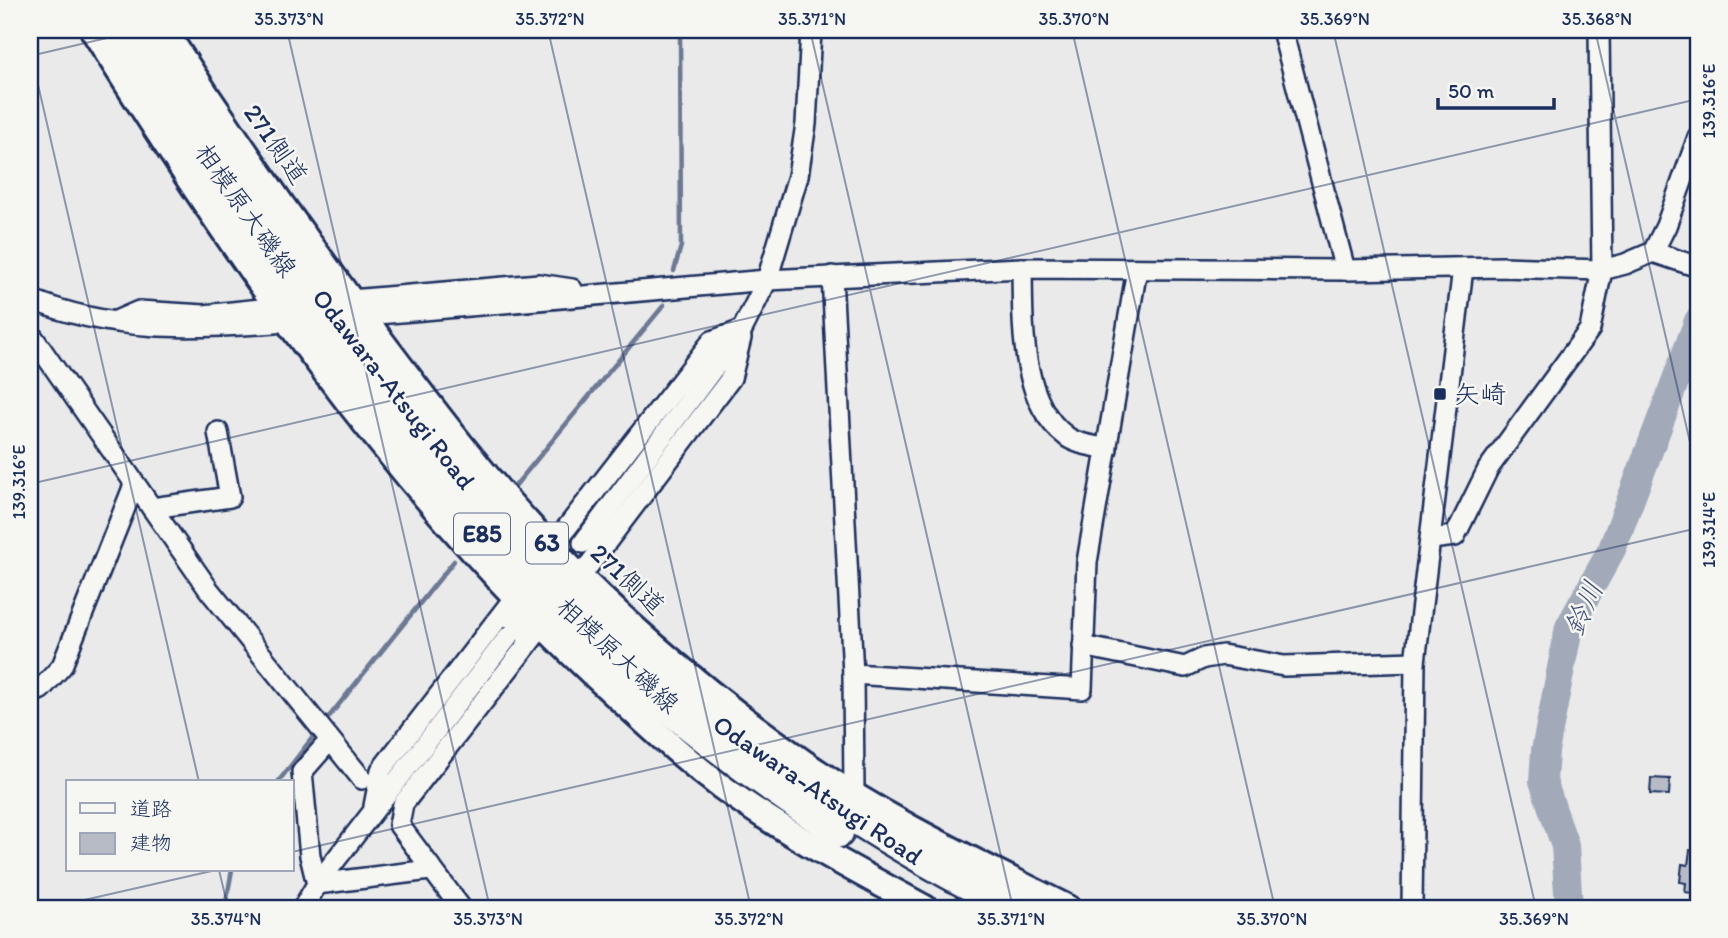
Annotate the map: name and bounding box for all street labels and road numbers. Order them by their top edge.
street label: 271側道 [237,98,315,190]
street label: 相模原大磯線 [188,137,304,283]
street label: Odawara-Atsugi Road [306,282,483,496]
road number: E85 [454,514,510,554]
road number: 63 [526,522,568,564]
street label: 271側道 [584,536,672,622]
street label: 相模原大磯線 [550,590,686,720]
street label: Odawara-Atsugi Road [707,708,930,872]

